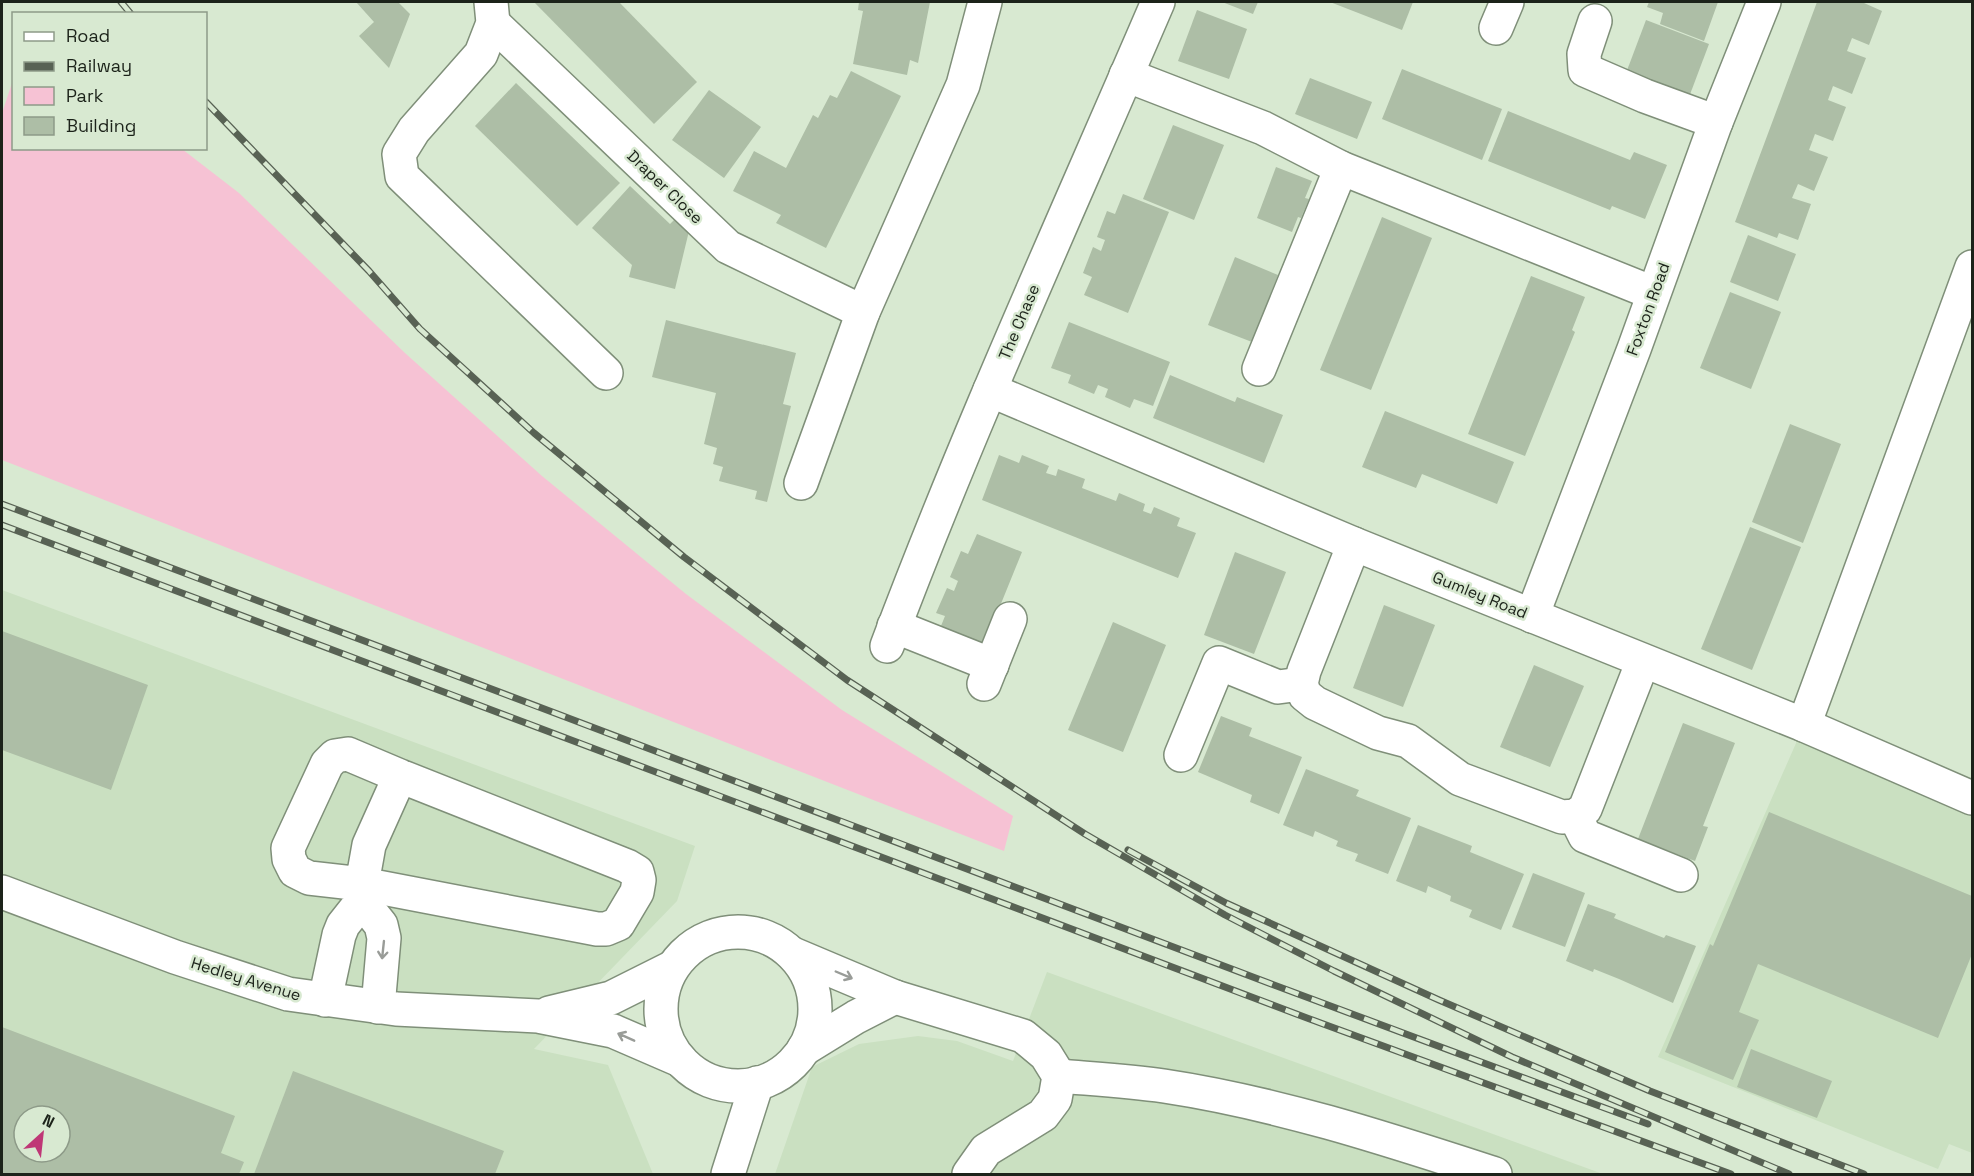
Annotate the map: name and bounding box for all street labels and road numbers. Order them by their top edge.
street label: Draper Close [623,146,707,228]
street label: Foxton Road [1621,260,1675,358]
street label: The Chase [994,281,1044,363]
street label: Gumley Road [1429,566,1531,624]
street label: Hedley Avenue [188,952,304,1006]

